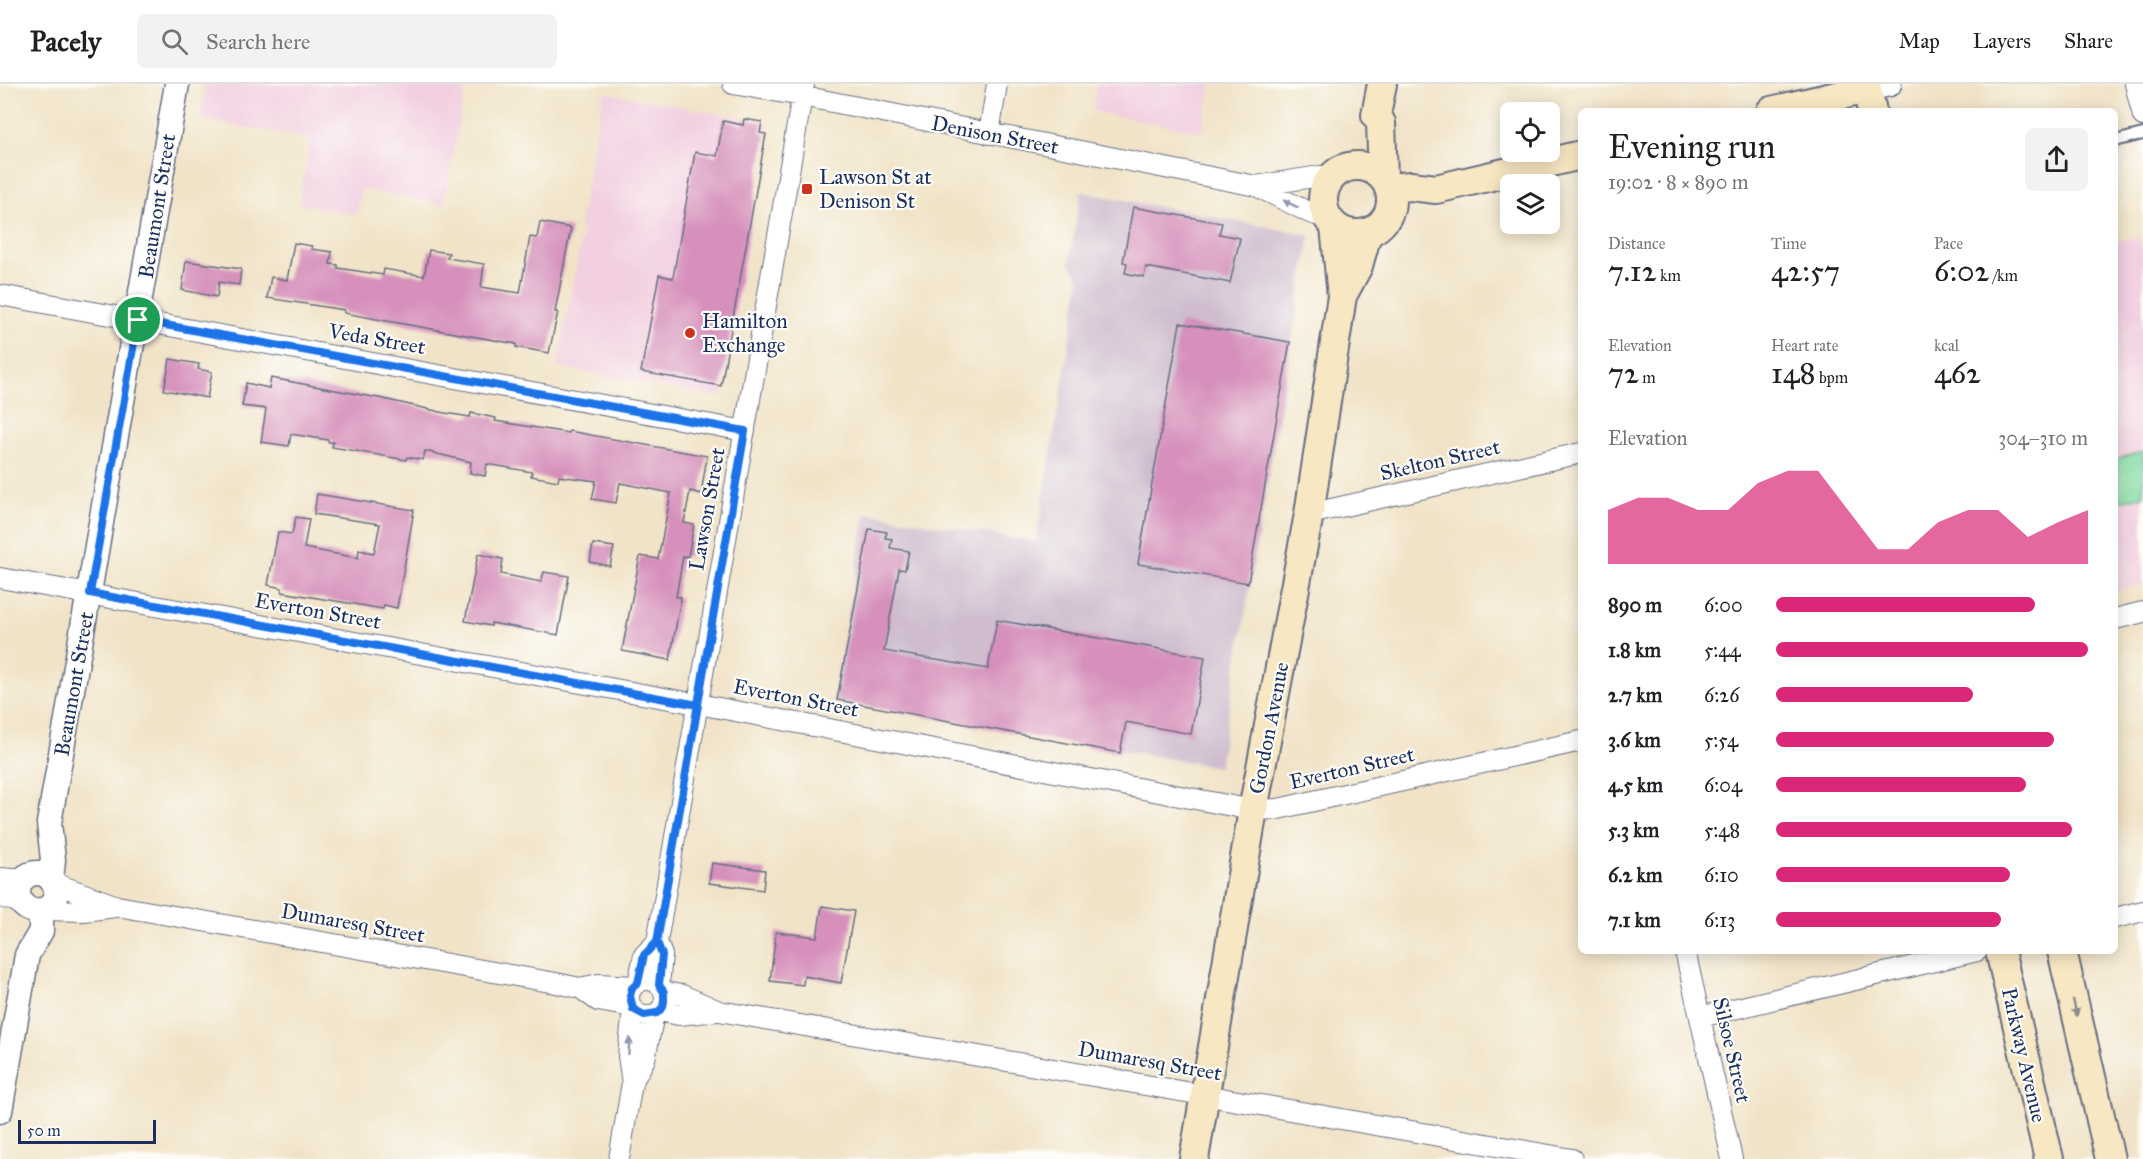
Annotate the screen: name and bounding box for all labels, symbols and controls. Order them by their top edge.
search box [137,14,557,68]
text: Pacely [30,24,101,59]
icon: search [158,25,191,58]
text: Search here [206,28,310,55]
text: Map [1899,28,1940,54]
text: Layers [1973,28,2031,54]
text: Share [2064,28,2113,54]
map controls [1500,102,1560,234]
button: locate [1500,102,1560,162]
street label: Denison Street [929,110,1061,160]
text: Evening run [1608,127,1775,167]
button: share [2025,128,2088,191]
street label: Beaumont Street [133,131,181,280]
place label: Lawson St at Denison St [819,164,932,214]
text: 19:02 · 8 × 890 m [1608,170,1749,194]
button: layers [1500,174,1560,234]
marker: Lawson St at Denison St [800,182,814,196]
one-way arrow [1283,199,1300,208]
text: Distance [1608,234,1665,253]
text: Time [1771,234,1806,253]
text: Pace [1934,234,1963,253]
text: 7.12 [1608,253,1657,289]
text: 42:57 [1771,253,1840,289]
text: 6:02 [1934,253,1989,289]
text: km [1657,266,1681,285]
text: /km [1989,266,2018,285]
pin [112,294,163,345]
icon: arrive [121,303,154,336]
place label: Hamilton Exchange [702,308,788,358]
street label: Veda Street [326,318,428,360]
marker: Hamilton Exchange [683,326,697,340]
text: Elevation [1608,336,1672,355]
text: Heart rate [1771,336,1838,355]
text: kcal [1934,336,1959,355]
text: 72 [1608,355,1639,391]
text: 148 [1771,355,1816,391]
text: 462 [1934,355,1981,391]
text: m [1639,368,1656,387]
text: bpm [1816,368,1848,387]
text: Elevation [1608,426,1687,450]
text: 304–310 m [1998,426,2088,450]
street label: Skelton Street [1378,433,1503,486]
street label: Lawson Street [683,445,731,573]
street label: Everton Street [253,587,383,635]
text: 890 m [1608,593,1662,617]
text: 6:00 [1704,593,1743,617]
street label: Beaumont Street [48,609,100,758]
text: 1.8 km [1608,638,1661,662]
text: 5:44 [1704,638,1741,662]
street label: Gordon Avenue [1243,659,1295,796]
street label: Everton Street [731,673,861,723]
text: 2.7 km [1608,683,1662,707]
text: 6:26 [1704,683,1739,707]
text: 3.6 km [1608,728,1661,752]
text: 5:54 [1704,728,1738,752]
street label: Everton Street [1287,741,1417,795]
text: 4.5 km [1608,773,1663,797]
text: 6:04 [1704,773,1742,797]
text: 5.3 km [1608,818,1659,842]
text: 5:48 [1704,818,1740,842]
text: 6.2 km [1608,863,1663,887]
text: 6:10 [1704,863,1739,887]
street label: Dumaresq Street [279,898,427,949]
text: 7.1 km [1608,908,1661,932]
text: 6:13 [1704,908,1735,932]
street label: Parkway Avenue [1996,985,2052,1125]
street label: Silsoe Street [1707,995,1757,1106]
one-way arrow [2071,999,2080,1018]
one-way arrow [624,1036,634,1055]
street label: Dumaresq Street [1076,1036,1224,1087]
scale bar [18,1117,156,1144]
text: 50 m [27,1121,61,1140]

